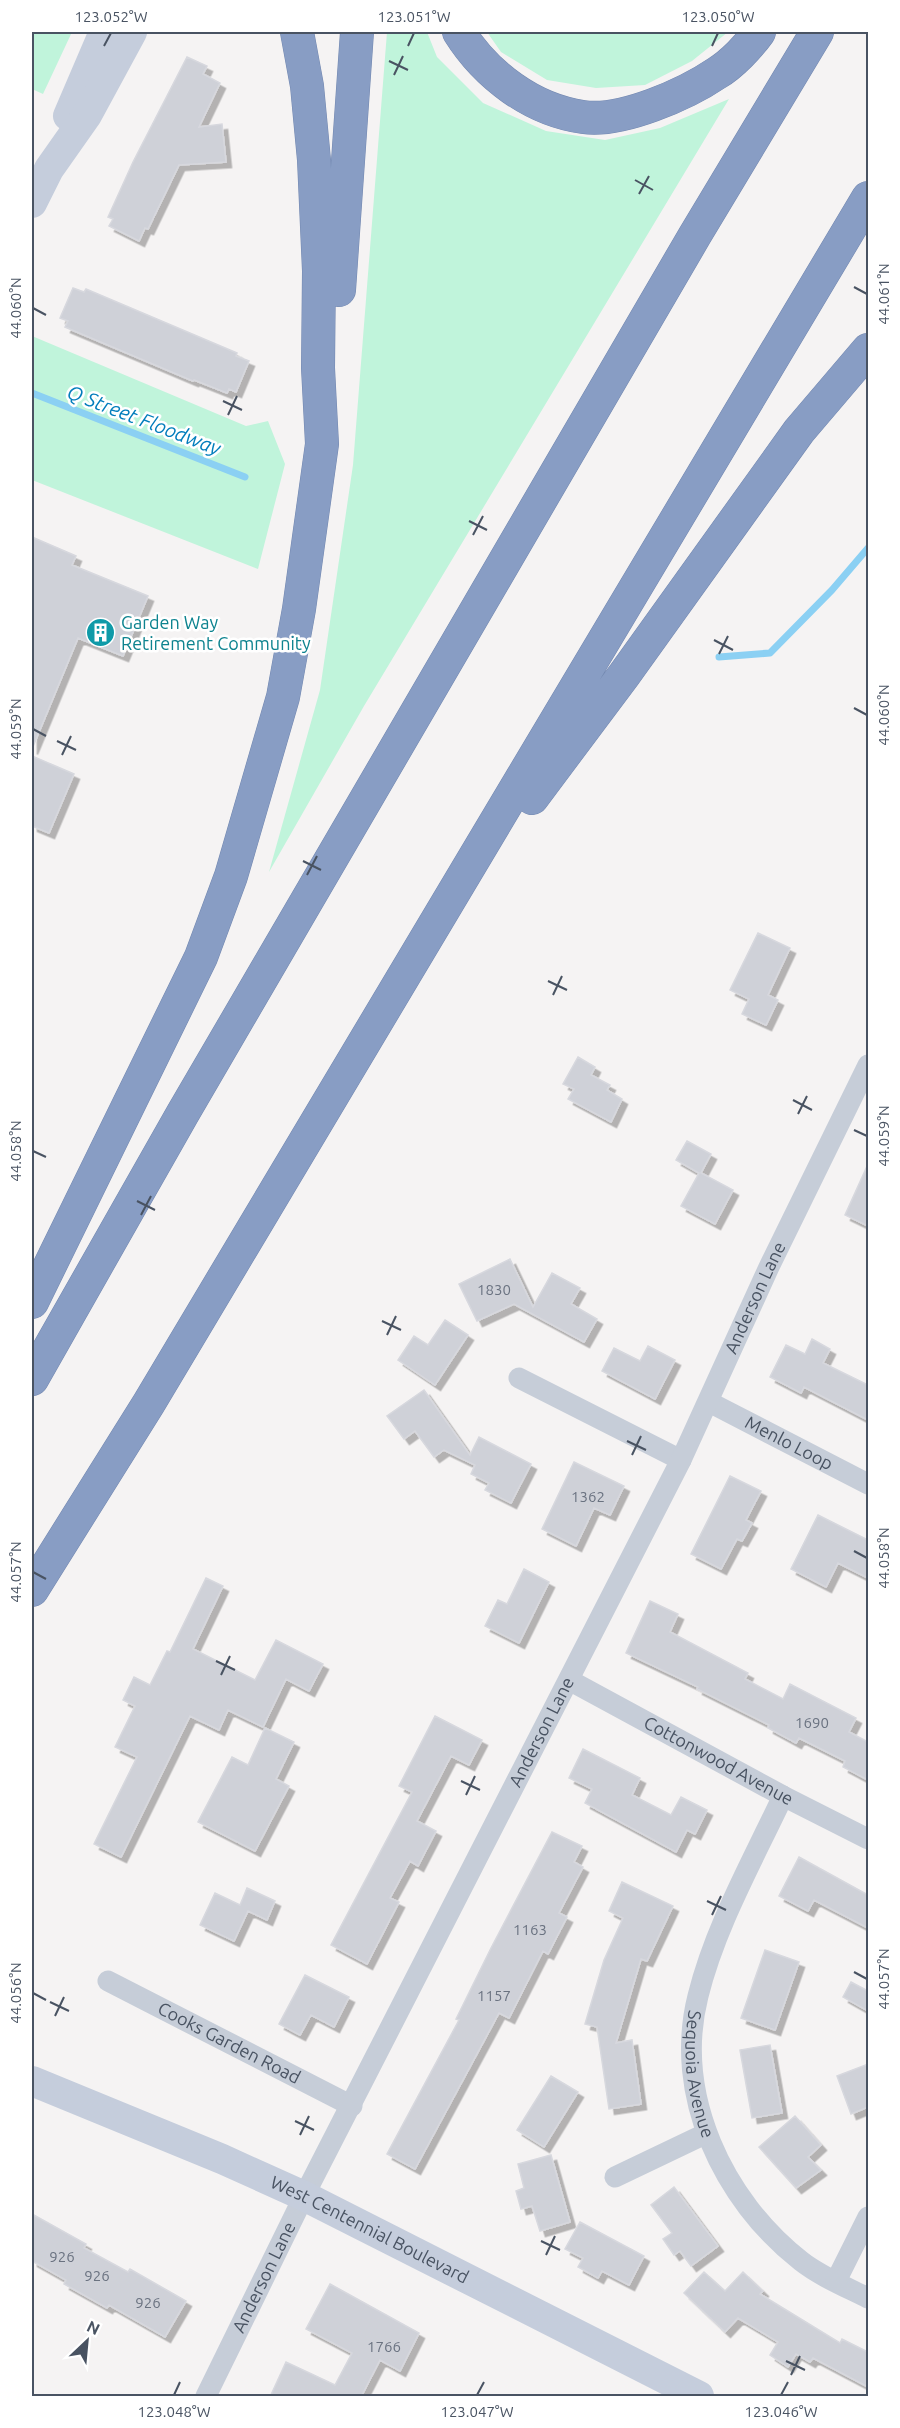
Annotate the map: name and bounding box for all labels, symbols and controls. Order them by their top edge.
text: 123.052°W [74,8,148,25]
text: 123.051°W [377,8,451,25]
text: 123.050°W [681,8,755,25]
text: 44.061°N [875,263,892,325]
text: 44.060°N [7,277,24,339]
water label: Q Street Floodway [64,380,225,461]
place label: Garden Way Retirement Community [121,612,311,653]
building icon: Garden Way Retirement Community [84,617,116,649]
text: 44.060°N [875,684,892,746]
text: 44.059°N [7,698,24,760]
text: 44.059°N [875,1105,892,1167]
text: 44.058°N [7,1120,24,1182]
street label: Anderson Lane [720,1238,789,1356]
house number: 1830 [477,1281,511,1298]
street label: Menlo Loop [742,1411,837,1473]
house number: 1362 [571,1488,605,1505]
text: 44.058°N [875,1527,892,1589]
text: 44.057°N [7,1541,24,1603]
street label: Anderson Lane [504,1673,577,1790]
street label: Cottonwood Avenue [641,1712,797,1809]
house number: 1690 [795,1714,829,1731]
house number: 1163 [513,1921,547,1938]
text: 44.057°N [875,1948,892,2010]
text: 44.056°N [7,1962,24,2024]
house number: 1157 [477,1987,511,2004]
street label: Cooks Garden Road [155,1997,304,2087]
street label: Sequoia Avenue [682,2009,719,2140]
street label: West Centennial Boulevard [268,2171,472,2287]
street label: Anderson Lane [228,2218,299,2336]
house number: 926 [49,2248,75,2265]
house number: 926 [84,2267,110,2284]
house number: 926 [135,2294,161,2311]
north arrow [57,2311,117,2371]
text: N [84,2317,103,2338]
house number: 1766 [367,2338,401,2355]
text: 123.048°W [137,2403,211,2420]
text: 123.047°W [440,2403,514,2420]
text: 123.046°W [744,2403,818,2420]

